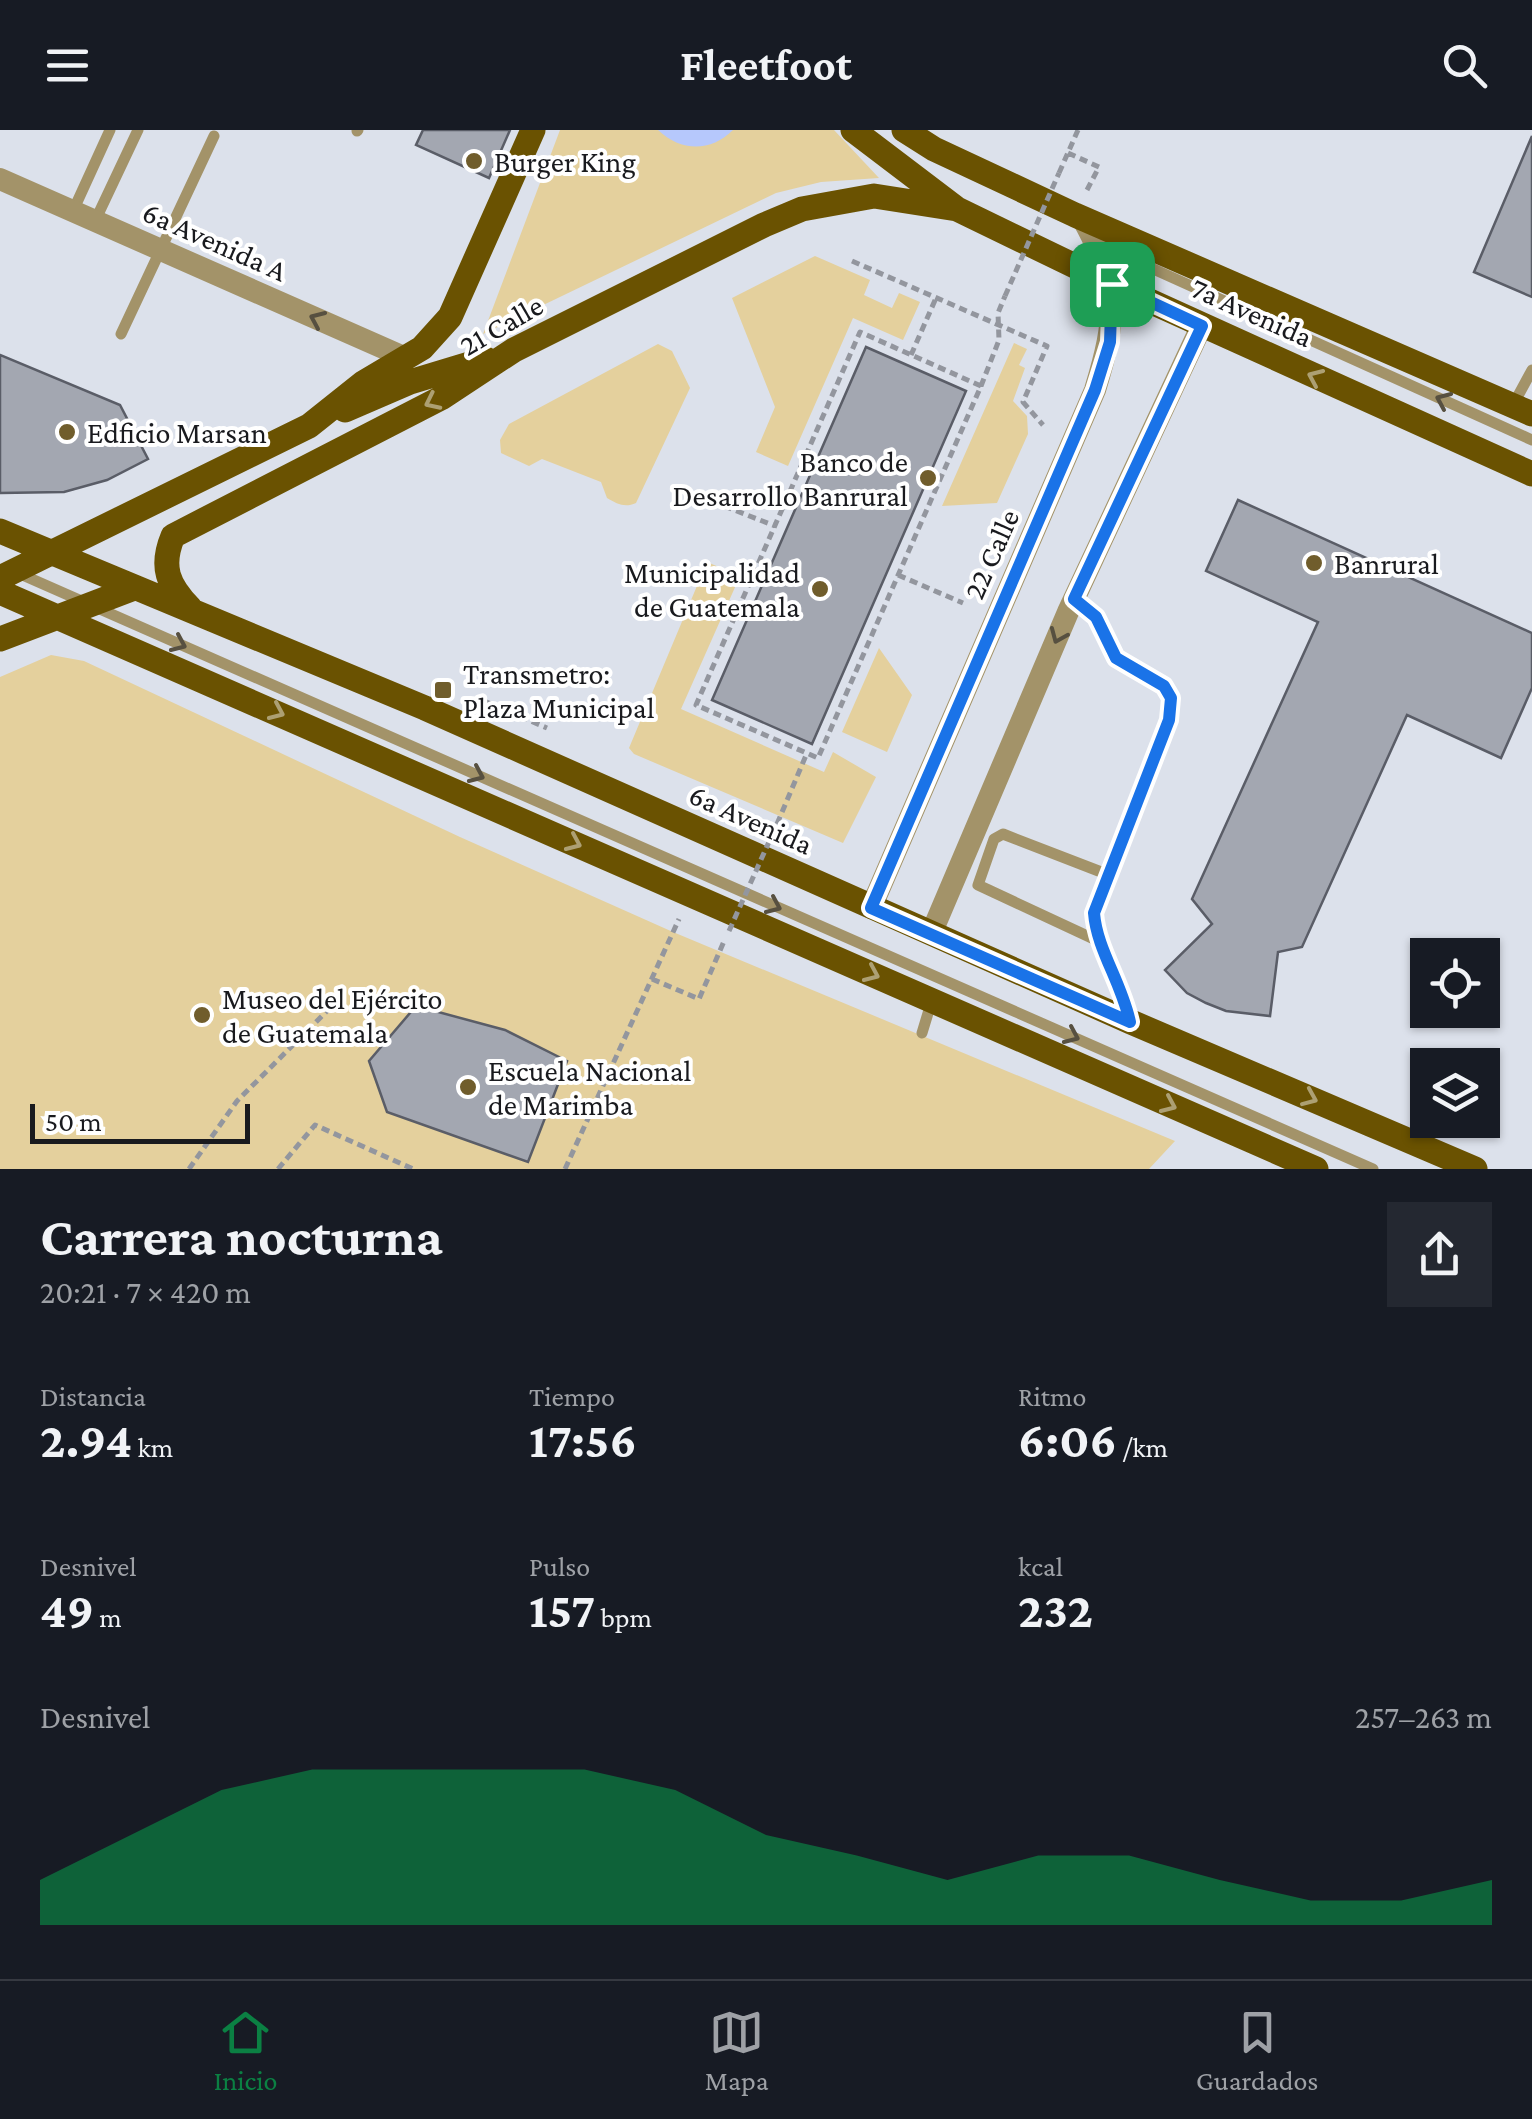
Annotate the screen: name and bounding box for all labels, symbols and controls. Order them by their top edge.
icon: menu [40,38,95,93]
icon: search [1437,38,1492,93]
text: Fleetfoot [680,40,852,90]
place label: Burger King [494,145,636,179]
marker: Burger King [463,150,485,172]
street label: 6a Avenida A [138,195,293,288]
pin [1070,242,1155,327]
icon: arrive [1085,257,1140,312]
street label: 7a Avenida [1186,271,1318,353]
street label: 21 Calle [454,288,548,362]
one-way arrow [309,311,327,331]
one-way arrow [1307,369,1325,389]
one-way arrow [424,390,442,410]
one-way arrow [1435,392,1453,412]
place label: Edficio Marsan [87,416,267,449]
marker: Edficio Marsan [56,421,78,443]
place label: Banco de Desarrollo Banrural [673,445,908,512]
marker: Banco de Desarrollo Banrural [917,467,939,489]
street label: 22 Calle [957,504,1025,604]
place label: Banrural [1334,547,1439,580]
marker: Banrural [1303,552,1325,574]
place label: Municipalidad de Guatemala [624,556,800,623]
marker: Municipalidad de Guatemala [809,578,831,600]
one-way arrow [1050,626,1070,644]
one-way arrow [169,632,187,652]
place label: Transmetro: Plaza Municipal [463,657,655,725]
marker: Transmetro: Plaza Municipal [432,679,454,701]
one-way arrow [267,700,285,720]
one-way arrow [467,763,485,783]
street label: 6a Avenida [684,777,818,861]
one-way arrow [564,831,582,851]
one-way arrow [764,894,782,914]
map controls [1410,938,1500,1138]
button: locate [1410,938,1500,1028]
one-way arrow [862,962,880,982]
place label: Museo del Ejército de Guatemala [222,982,442,1049]
marker: Museo del Ejército de Guatemala [191,1004,213,1026]
one-way arrow [1062,1024,1080,1044]
button: layers [1410,1048,1500,1138]
place label: Escuela Nacional de Marimba [488,1054,692,1121]
marker: Escuela Nacional de Marimba [457,1076,479,1098]
one-way arrow [1299,1086,1317,1106]
one-way arrow [1159,1093,1177,1113]
scale bar [30,1099,250,1144]
text: 50 m [45,1106,102,1137]
button: share [1387,1202,1492,1307]
text: Carrera nocturna [40,1206,443,1267]
text: 20:21 · 7 × 420 m [40,1274,251,1310]
text: Distancia [40,1381,146,1412]
text: Tiempo [529,1381,615,1412]
text: Ritmo [1018,1381,1087,1412]
text: 2.94 [40,1412,132,1468]
text: 17:56 [529,1412,637,1468]
text: 6:06 [1018,1412,1117,1468]
text: km [132,1432,173,1463]
text: /km [1117,1432,1168,1463]
text: Desnivel [40,1551,137,1582]
text: Pulso [529,1551,590,1582]
text: kcal [1018,1551,1063,1582]
text: 49 [40,1582,94,1638]
text: 157 [529,1582,595,1638]
text: 232 [1018,1582,1093,1638]
text: m [94,1602,122,1633]
text: bpm [595,1602,652,1633]
text: Desnivel [40,1699,150,1735]
text: 257–263 m [1355,1699,1492,1735]
tab: Inicio [214,2005,277,2096]
tab: Mapa [705,2005,769,2096]
tab: Guardados [1196,2005,1318,2096]

